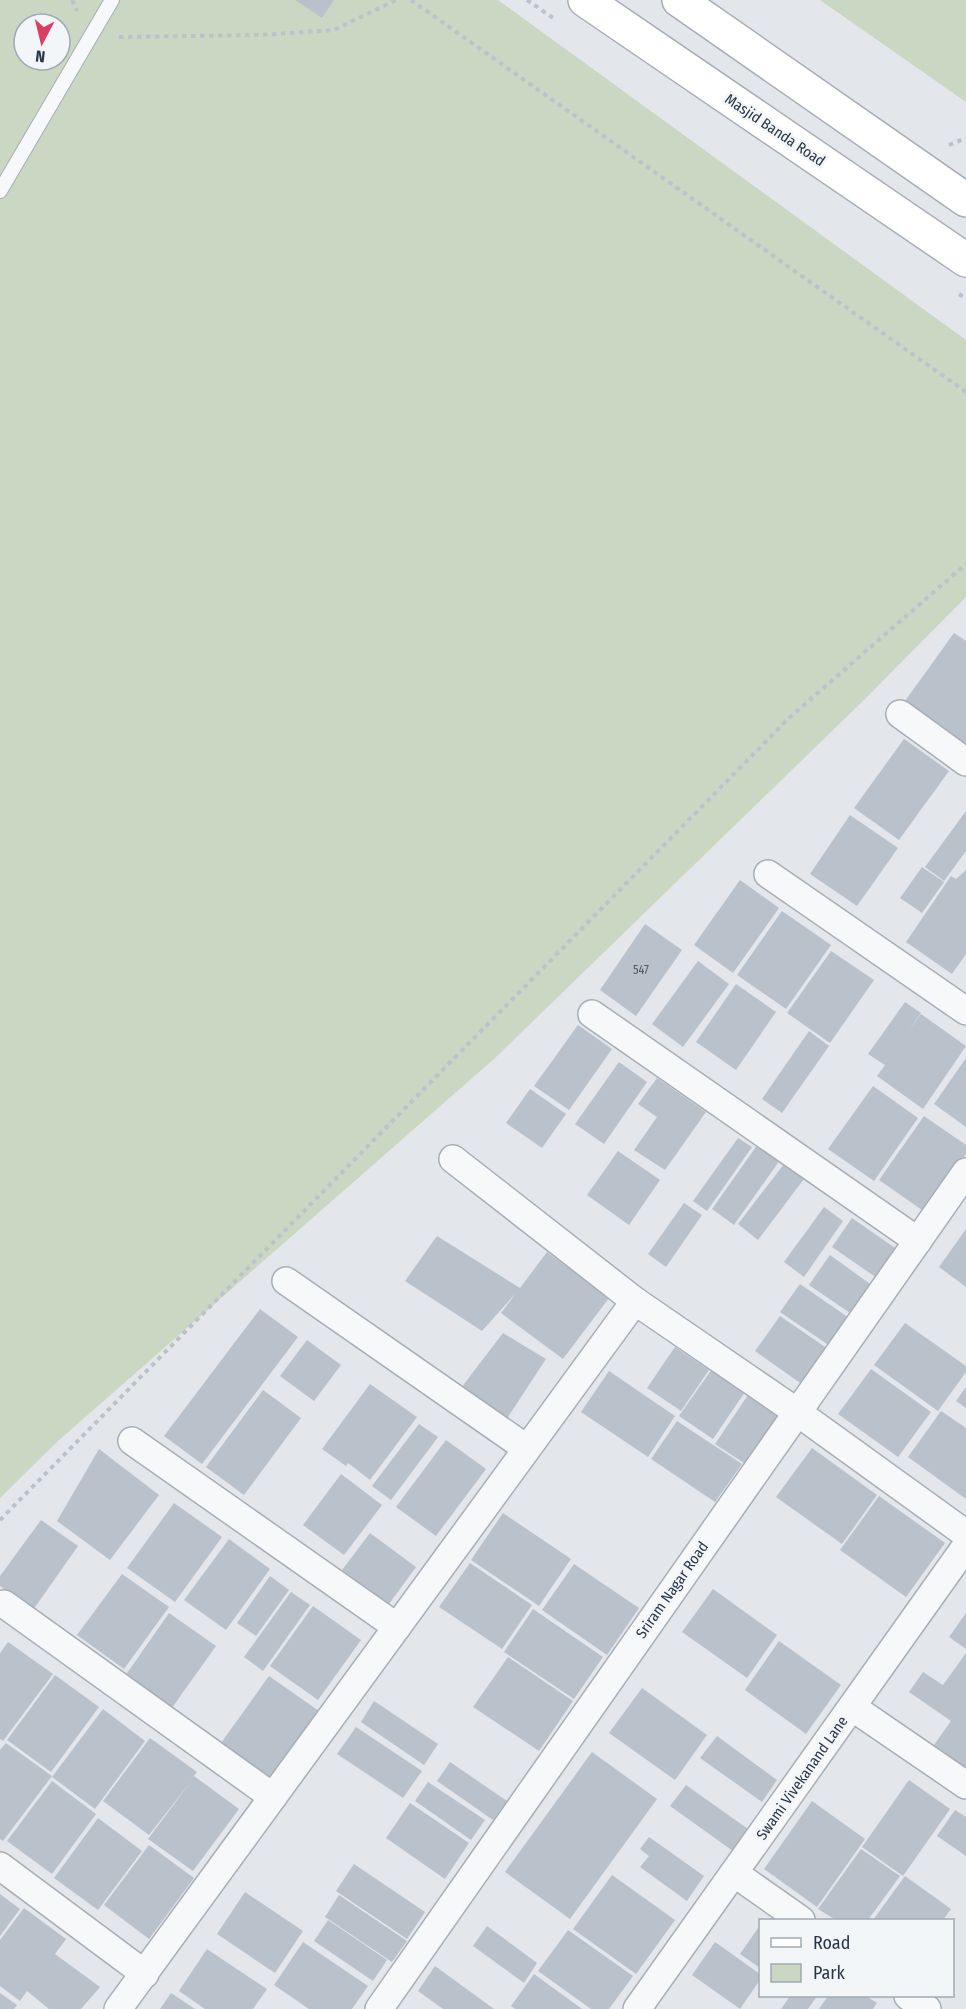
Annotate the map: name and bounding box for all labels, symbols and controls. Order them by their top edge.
north arrow [12,12,72,72]
text: N [34,46,46,66]
street label: Masjid Banda Road [722,90,828,170]
house number: 547 [633,963,649,977]
street label: Sriram Nagar Road [632,1538,712,1642]
street label: Swami Vivekanand Lane [753,1713,851,1843]
legend [759,1919,954,1997]
text: Road [813,1932,850,1954]
text: Park [813,1962,846,1984]

